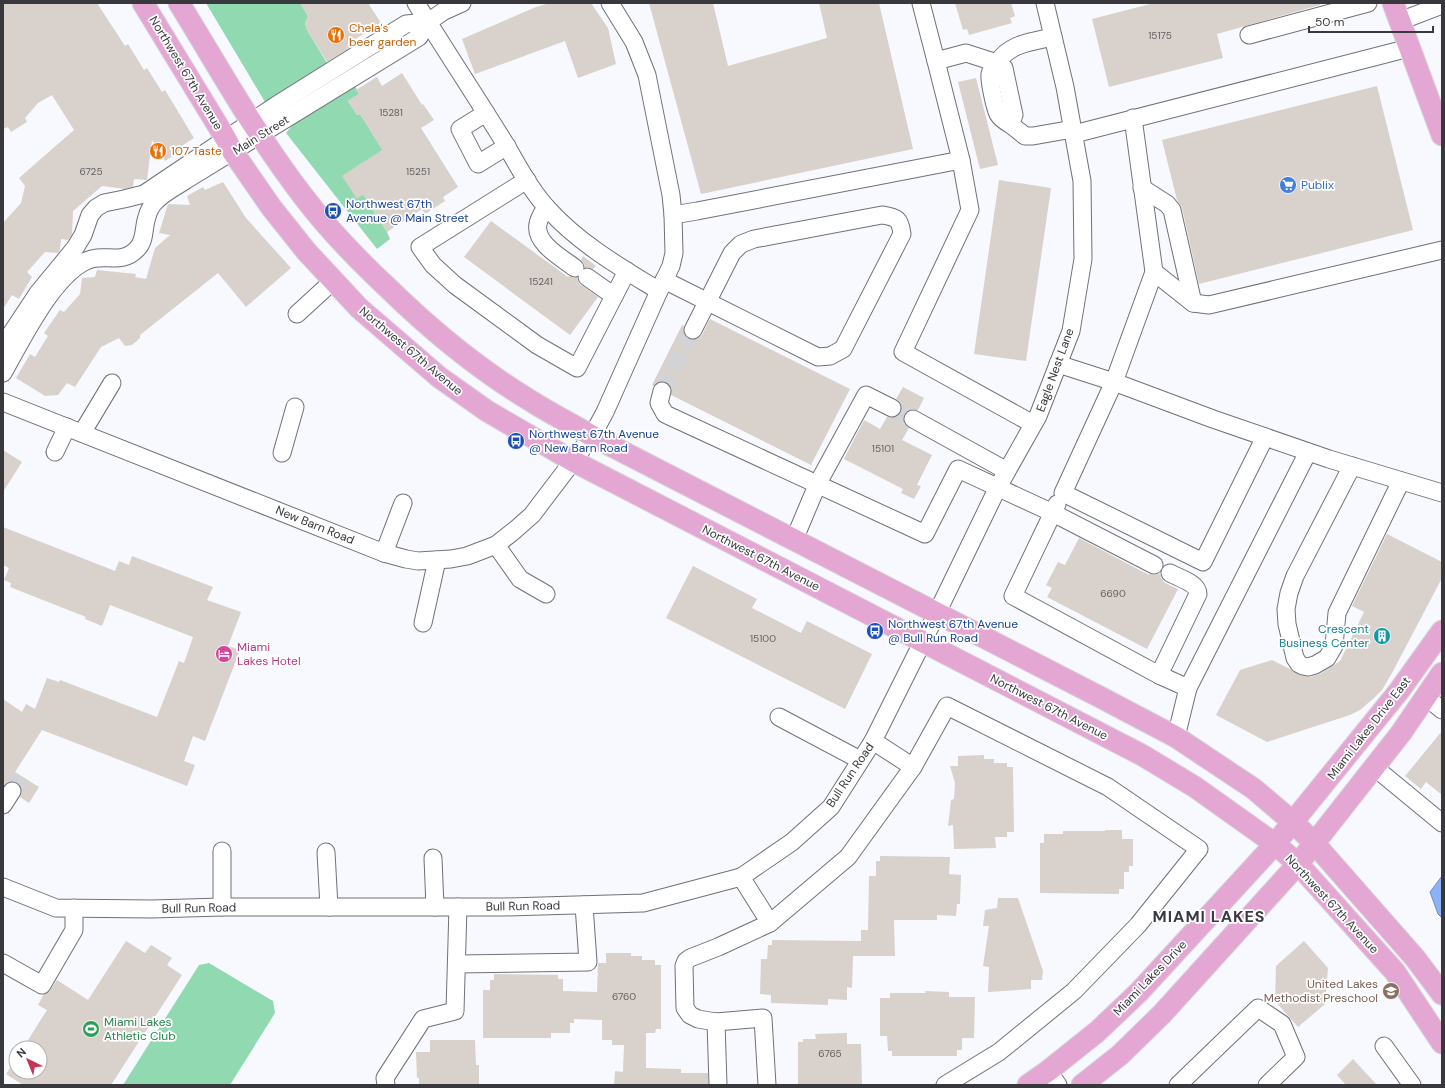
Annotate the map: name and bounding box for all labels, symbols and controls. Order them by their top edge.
scale bar [1309,8,1433,34]
street label: Northwest 67th Avenue [146,13,226,133]
text: 50 m [1315,14,1344,30]
place label: Chela's beer garden [349,20,417,50]
restaurant icon: Chela's beer garden [326,25,346,45]
house number: 15175 [1148,29,1172,42]
house number: 15281 [379,106,403,119]
street label: Main Street [230,111,292,159]
restaurant icon: 107 Taste [148,141,168,161]
place label: 107 Taste [171,143,222,159]
house number: 6725 [80,165,102,178]
house number: 15251 [406,165,430,178]
supermarket icon: Publix [1278,175,1298,195]
place label: Publix [1301,177,1334,193]
place label: Northwest 67th Avenue @ Main Street [346,196,469,226]
bus stop icon: Northwest 67th Avenue @ Main Street [323,201,343,221]
house number: 15241 [529,275,553,288]
street label: Northwest 67th Avenue [356,303,466,399]
street label: Eagle Nest Lane [1032,326,1078,414]
place label: Northwest 67th Avenue @ New Barn Road [529,426,659,456]
bus stop icon: Northwest 67th Avenue @ New Barn Road [506,431,526,451]
house number: 15101 [872,442,894,455]
street label: New Barn Road [273,502,357,548]
street label: Northwest 67th Avenue [699,521,823,595]
house number: 6690 [1100,587,1126,600]
place label: Northwest 67th Avenue @ Bull Run Road [888,616,1018,646]
bus stop icon: Northwest 67th Avenue @ Bull Run Road [865,621,885,641]
place label: Crescent Business Center [1279,621,1370,651]
building icon: Crescent Business Center [1372,626,1392,646]
house number: 15100 [750,632,776,645]
place label: Miami Lakes Hotel [237,639,301,669]
hotel icon: Miami Lakes Hotel [214,644,234,664]
street label: Northwest 67th Avenue [987,670,1111,744]
street label: Miami Lakes Drive East [1324,673,1414,783]
street label: Bull Run Road [822,740,878,810]
street label: Northwest 67th Avenue [1282,851,1382,957]
street label: Bull Run Road [486,897,560,915]
street label: Bull Run Road [162,899,236,917]
district label: MIAMI LAKES [1153,906,1265,927]
street label: Miami Lakes Drive [1110,937,1190,1019]
place label: United Lakes Methodist Preschool [1264,976,1378,1006]
school or university icon: United Lakes Methodist Preschool [1381,981,1401,1001]
house number: 6760 [612,990,636,1003]
place label: Miami Lakes Athletic Club [104,1014,176,1044]
sports icon: Miami Lakes Athletic Club [81,1019,101,1039]
north arrow [8,1040,48,1080]
text: N [13,1045,29,1061]
house number: 6765 [818,1047,842,1060]

